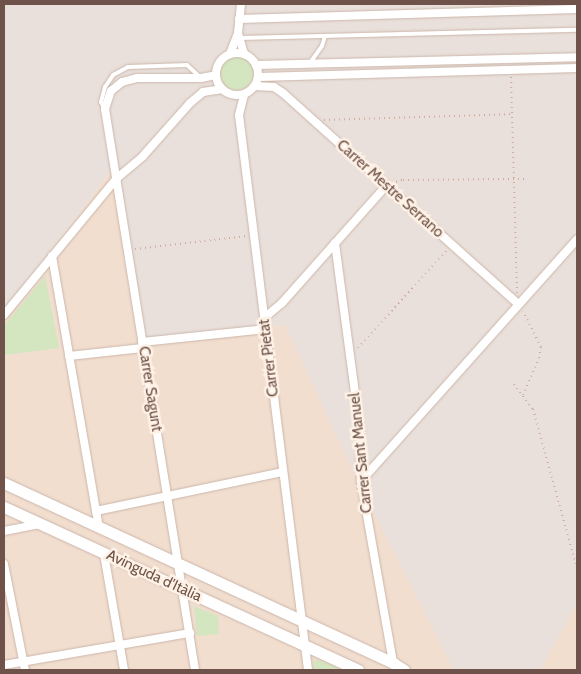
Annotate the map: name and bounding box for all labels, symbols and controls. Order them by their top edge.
street label: Carrer Mestre Serrano [333,136,447,242]
street label: Carrer Pietat [255,318,283,398]
street label: Carrer Sagunt [134,345,166,433]
street label: Carrer Sant Manuel [346,392,376,514]
street label: Avinguda d'Itàlia [104,546,204,606]

